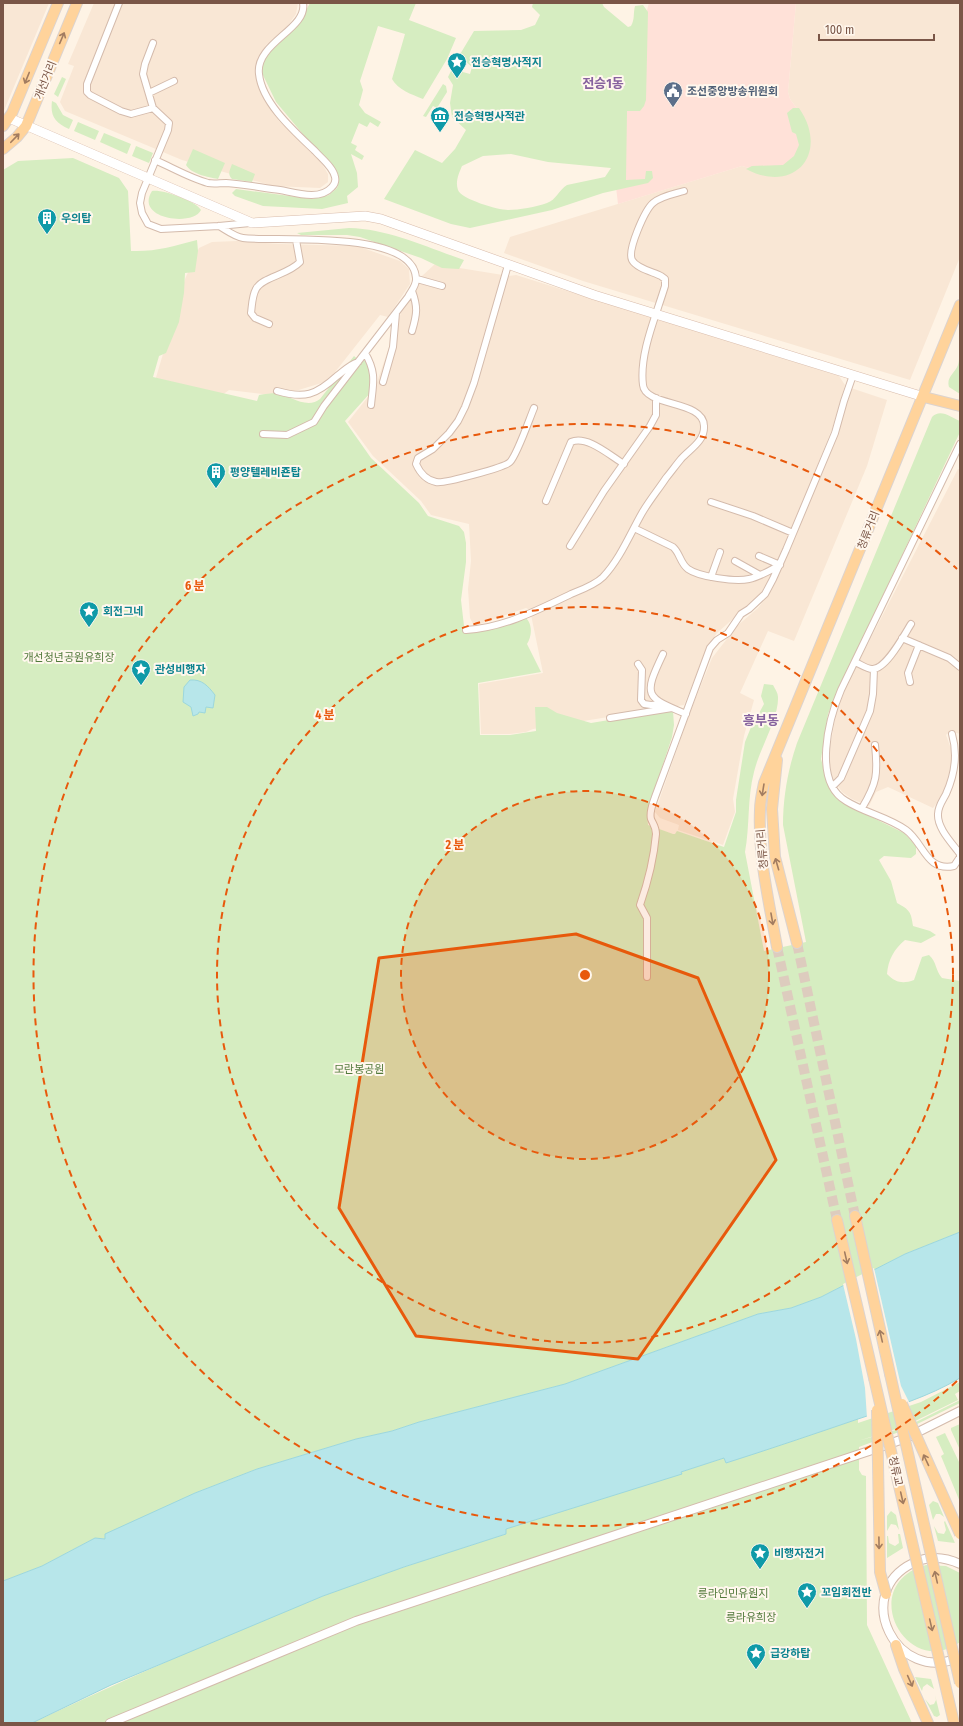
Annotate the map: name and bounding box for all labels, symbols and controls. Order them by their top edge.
scale bar [819,16,934,42]
text: 100 m [825,23,854,37]
one-way arrow [59,33,67,45]
place icon: 전승혁명사적지 [446,51,468,79]
place label: 전승혁명사적지 [471,56,542,69]
street label: 개선거리 [32,59,59,101]
one-way arrow [22,71,30,83]
district label: 전승1동 [582,76,624,91]
public building icon: 조선중앙방송위원회 [662,80,684,108]
place label: 조선중앙방송위원회 [687,85,778,98]
museum icon: 전승혁명사적관 [429,105,451,133]
place label: 전승혁명사적관 [454,110,525,123]
one-way arrow [10,133,20,143]
building icon: 우의탑 [36,207,58,235]
place label: 우의탑 [61,212,91,225]
building icon: 평양텔레비죤탑 [205,461,227,489]
place label: 평양텔레비죤탑 [230,466,301,479]
street label: 청류거리 [855,509,882,551]
text: 6 분 [185,579,205,593]
place icon: 회전그네 [78,600,100,628]
place label: 회전그네 [103,605,143,618]
park label: 개선청년공원유희장 [23,651,115,664]
place icon: 관성비행자 [130,658,152,686]
place label: 관성비행자 [155,663,206,676]
text: 4 분 [315,708,335,722]
district label: 흥부동 [743,713,779,728]
one-way arrow [759,783,767,796]
street label: 청류거리 [754,828,771,870]
text: 2 분 [444,838,465,852]
one-way arrow [773,858,780,871]
one-way arrow [768,912,776,925]
centre of rings [578,968,592,982]
park label: 모란봉공원 [334,1063,384,1076]
one-way arrow [843,1251,851,1264]
one-way arrow [877,1330,884,1343]
one-way arrow [922,1454,929,1466]
street label: 청류교 [886,1455,905,1487]
one-way arrow [899,1491,906,1504]
one-way arrow [875,1536,883,1549]
place icon: 비행자전거 [749,1542,771,1570]
place label: 비행자전거 [774,1547,825,1560]
one-way arrow [931,1570,939,1583]
place icon: 꼬임회전반 [796,1581,818,1609]
place label: 꼬임회전반 [821,1586,872,1599]
park label: 릉라인민유원지 [698,1587,768,1600]
park label: 릉라유희장 [726,1611,776,1624]
one-way arrow [928,1618,936,1631]
place icon: 급강하탑 [745,1642,767,1670]
place label: 급강하탑 [770,1647,810,1660]
one-way arrow [906,1675,914,1687]

